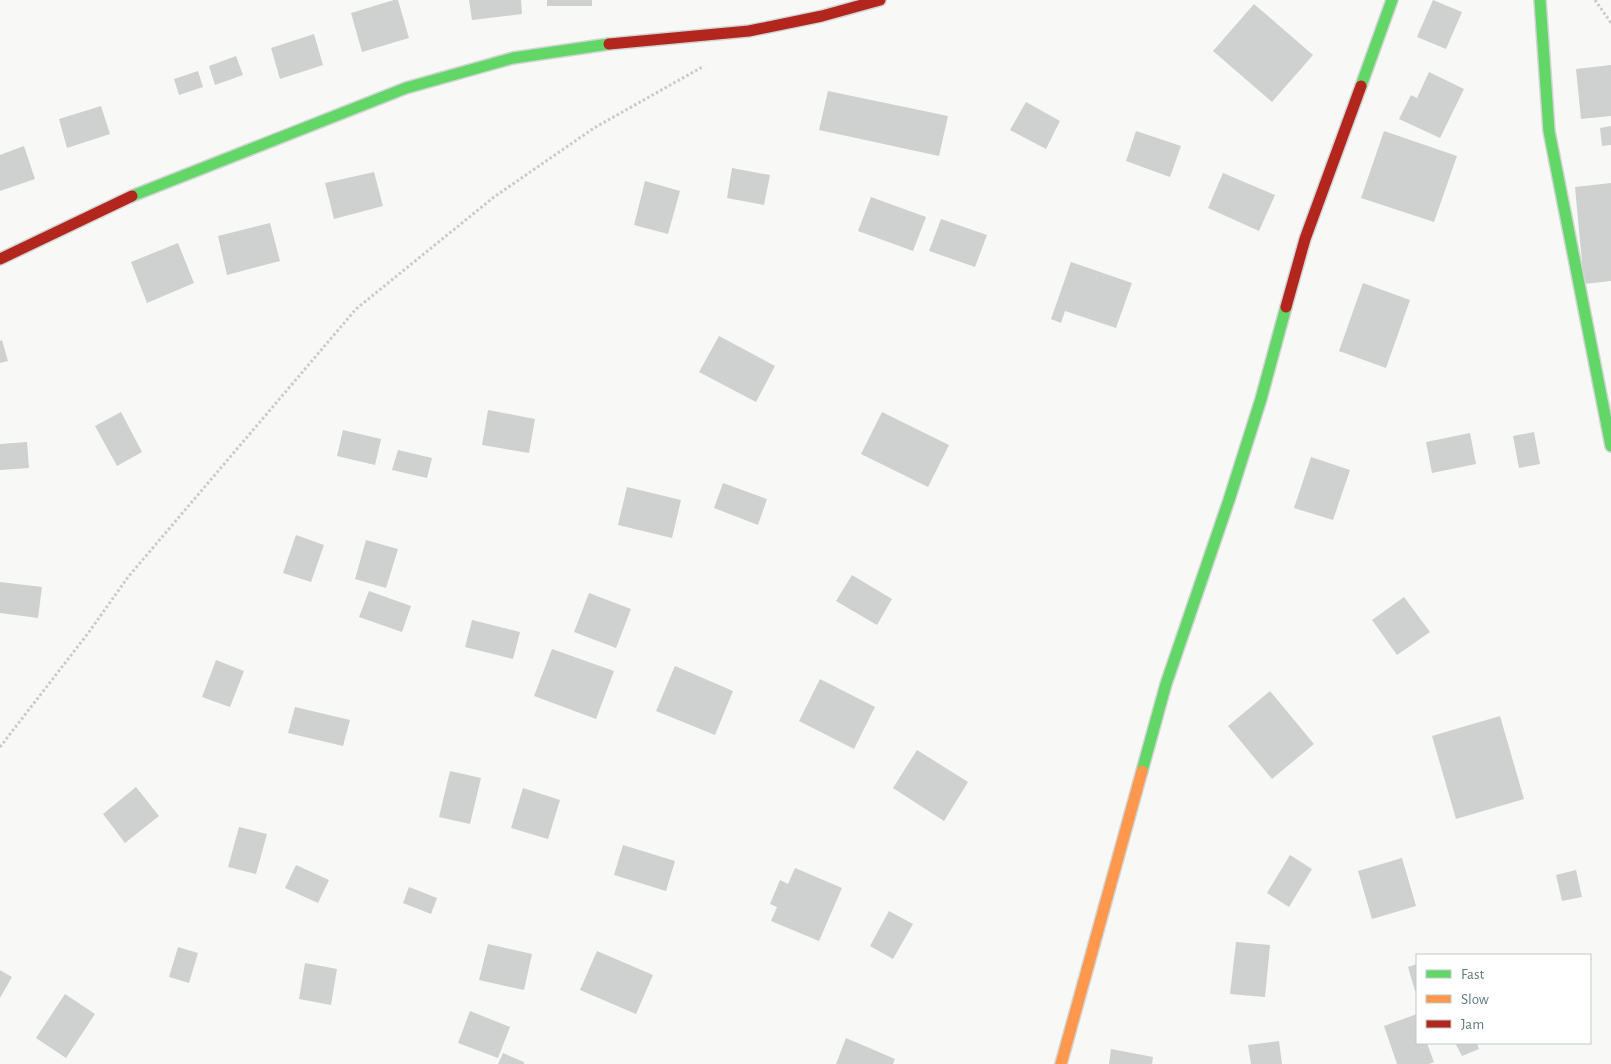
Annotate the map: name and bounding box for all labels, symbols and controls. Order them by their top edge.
legend [1416,954,1591,1044]
text: Fast [1461,967,1485,982]
text: Slow [1461,992,1489,1007]
text: Jam [1461,1017,1484,1032]

